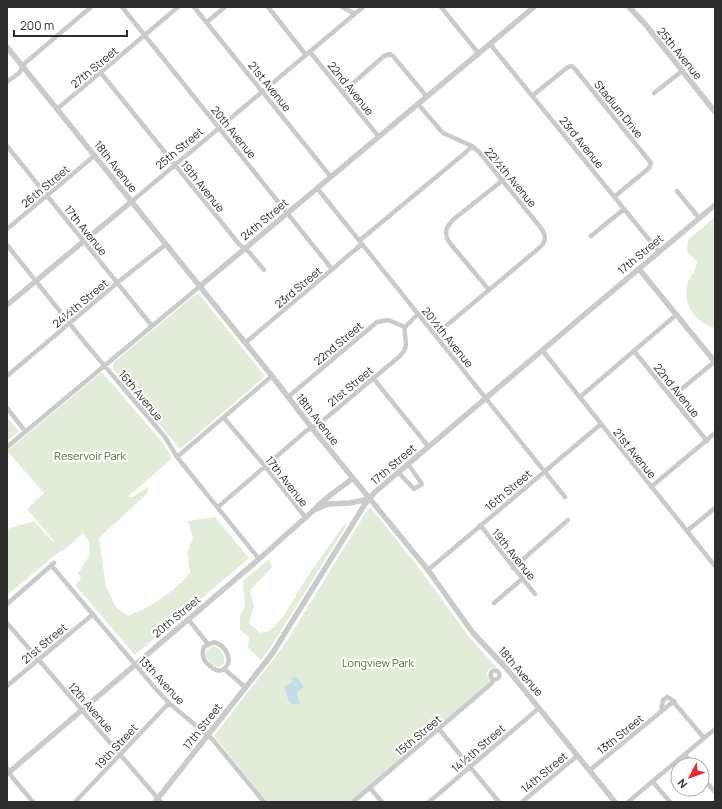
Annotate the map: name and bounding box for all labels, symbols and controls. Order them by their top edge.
scale bar [14,12,127,38]
text: 200 m [20,17,54,34]
street label: 25th Avenue [654,24,706,83]
street label: 27th Street [67,43,121,91]
street label: 21st Avenue [245,58,295,115]
street label: 22nd Avenue [325,58,378,119]
street label: Stadium Drive [591,77,647,141]
street label: 20th Avenue [208,102,260,162]
street label: 23rd Avenue [556,113,608,171]
street label: 25th Street [152,124,206,172]
street label: 18th Avenue [91,137,141,195]
street label: 22½th Avenue [482,144,541,210]
street label: 19th Avenue [178,157,229,215]
street label: 26th Street [18,161,72,211]
street label: 24th Street [237,195,291,243]
street label: 17th Avenue [61,202,111,259]
street label: 17th Street [614,230,666,278]
street label: 23rd Street [271,263,325,311]
street label: 24½th Street [49,275,111,331]
street label: 20½th Avenue [419,304,477,371]
street label: 22nd Street [310,318,366,368]
street label: 22nd Avenue [651,360,704,421]
street label: 21st Street [324,362,376,410]
street label: 16th Avenue [115,366,167,424]
street label: 18th Avenue [293,390,343,448]
street label: 21st Avenue [610,425,660,482]
street label: 17th Street [367,440,419,488]
park label: Reservoir Park [54,448,127,463]
street label: 17th Avenue [262,452,312,510]
street label: 16th Street [482,466,534,514]
street label: 19th Avenue [489,525,540,583]
street label: 20th Street [149,591,203,641]
street label: 21st Street [18,619,70,667]
street label: 18th Avenue [495,643,547,700]
street label: 13th Avenue [136,653,189,708]
park label: Longview Park [342,655,415,670]
street label: 12th Avenue [65,679,117,736]
street label: 17th Street [179,700,225,752]
street label: 15th Street [392,711,444,759]
street label: 13th Street [594,711,646,757]
street label: 19th Street [91,720,141,772]
street label: 14½th Street [448,721,508,775]
street label: 14th Street [518,748,570,796]
north arrow [670,757,710,797]
text: N [674,776,690,792]

